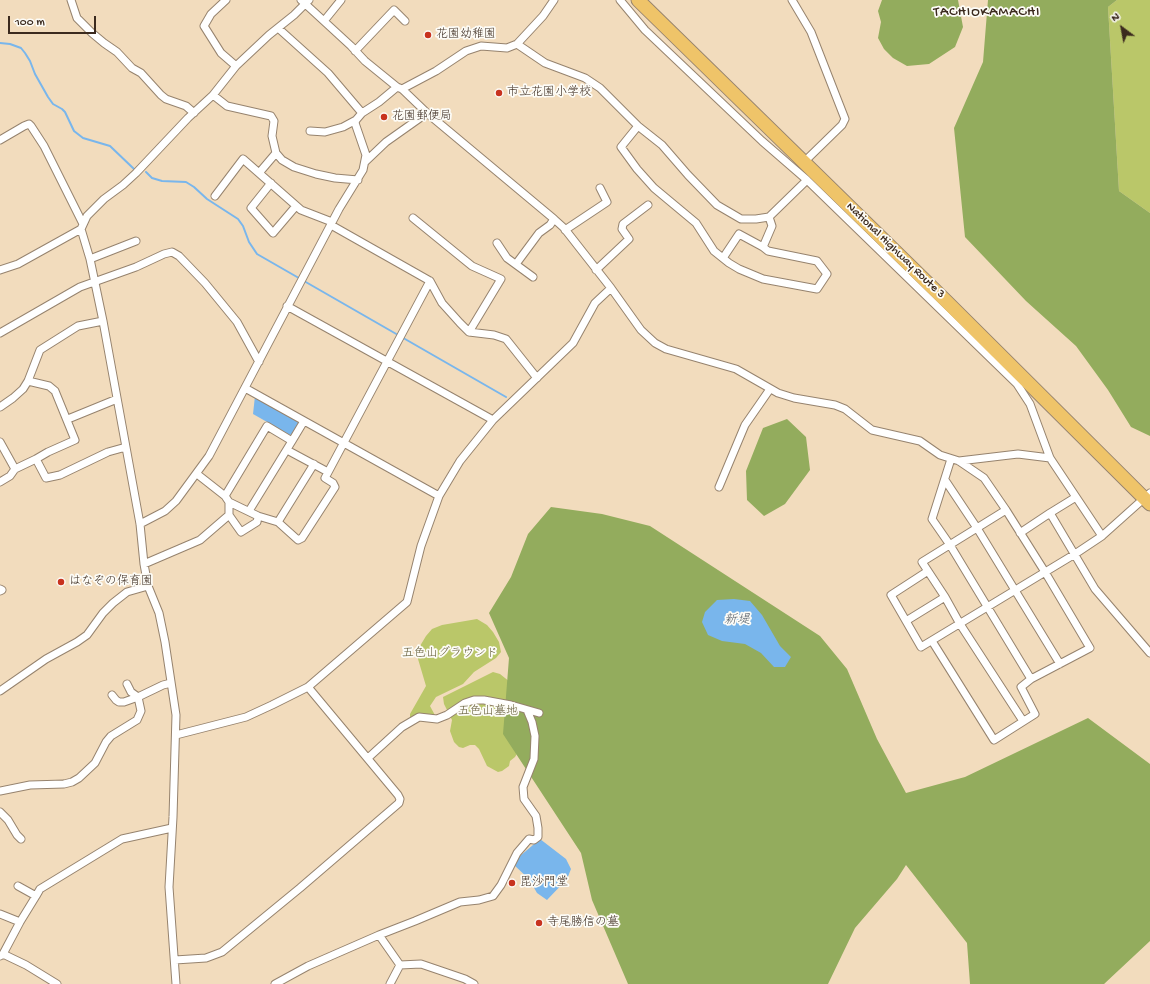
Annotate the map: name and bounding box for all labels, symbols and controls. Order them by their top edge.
district label: TACHIOKAMACHI [934,5,1040,21]
scale bar [10,8,98,34]
north arrow [1102,8,1142,48]
text: N [1109,11,1122,25]
text: 100 m [15,16,45,30]
place label: 花園幼稚園 [436,28,496,42]
marker: 花園幼稚園 [423,30,433,40]
place label: 市立花園小学校 [507,86,591,100]
marker: 市立花園小学校 [494,88,504,98]
place label: 花園郵便局 [392,110,452,124]
marker: 花園郵便局 [379,112,389,122]
street label: National Highway Route 3 [843,200,947,302]
place label: はなぞの保育園 [69,575,153,589]
marker: はなぞの保育園 [56,577,66,587]
water label: 新堤 [724,613,750,629]
park label: 五色山グラウンド [402,647,498,661]
park label: 五色山墓地 [458,705,518,719]
place label: 毘沙門堂 [520,876,568,890]
marker: 毘沙門堂 [507,878,517,888]
place label: 寺尾勝信の墓 [547,916,619,930]
marker: 寺尾勝信の墓 [534,918,544,928]

